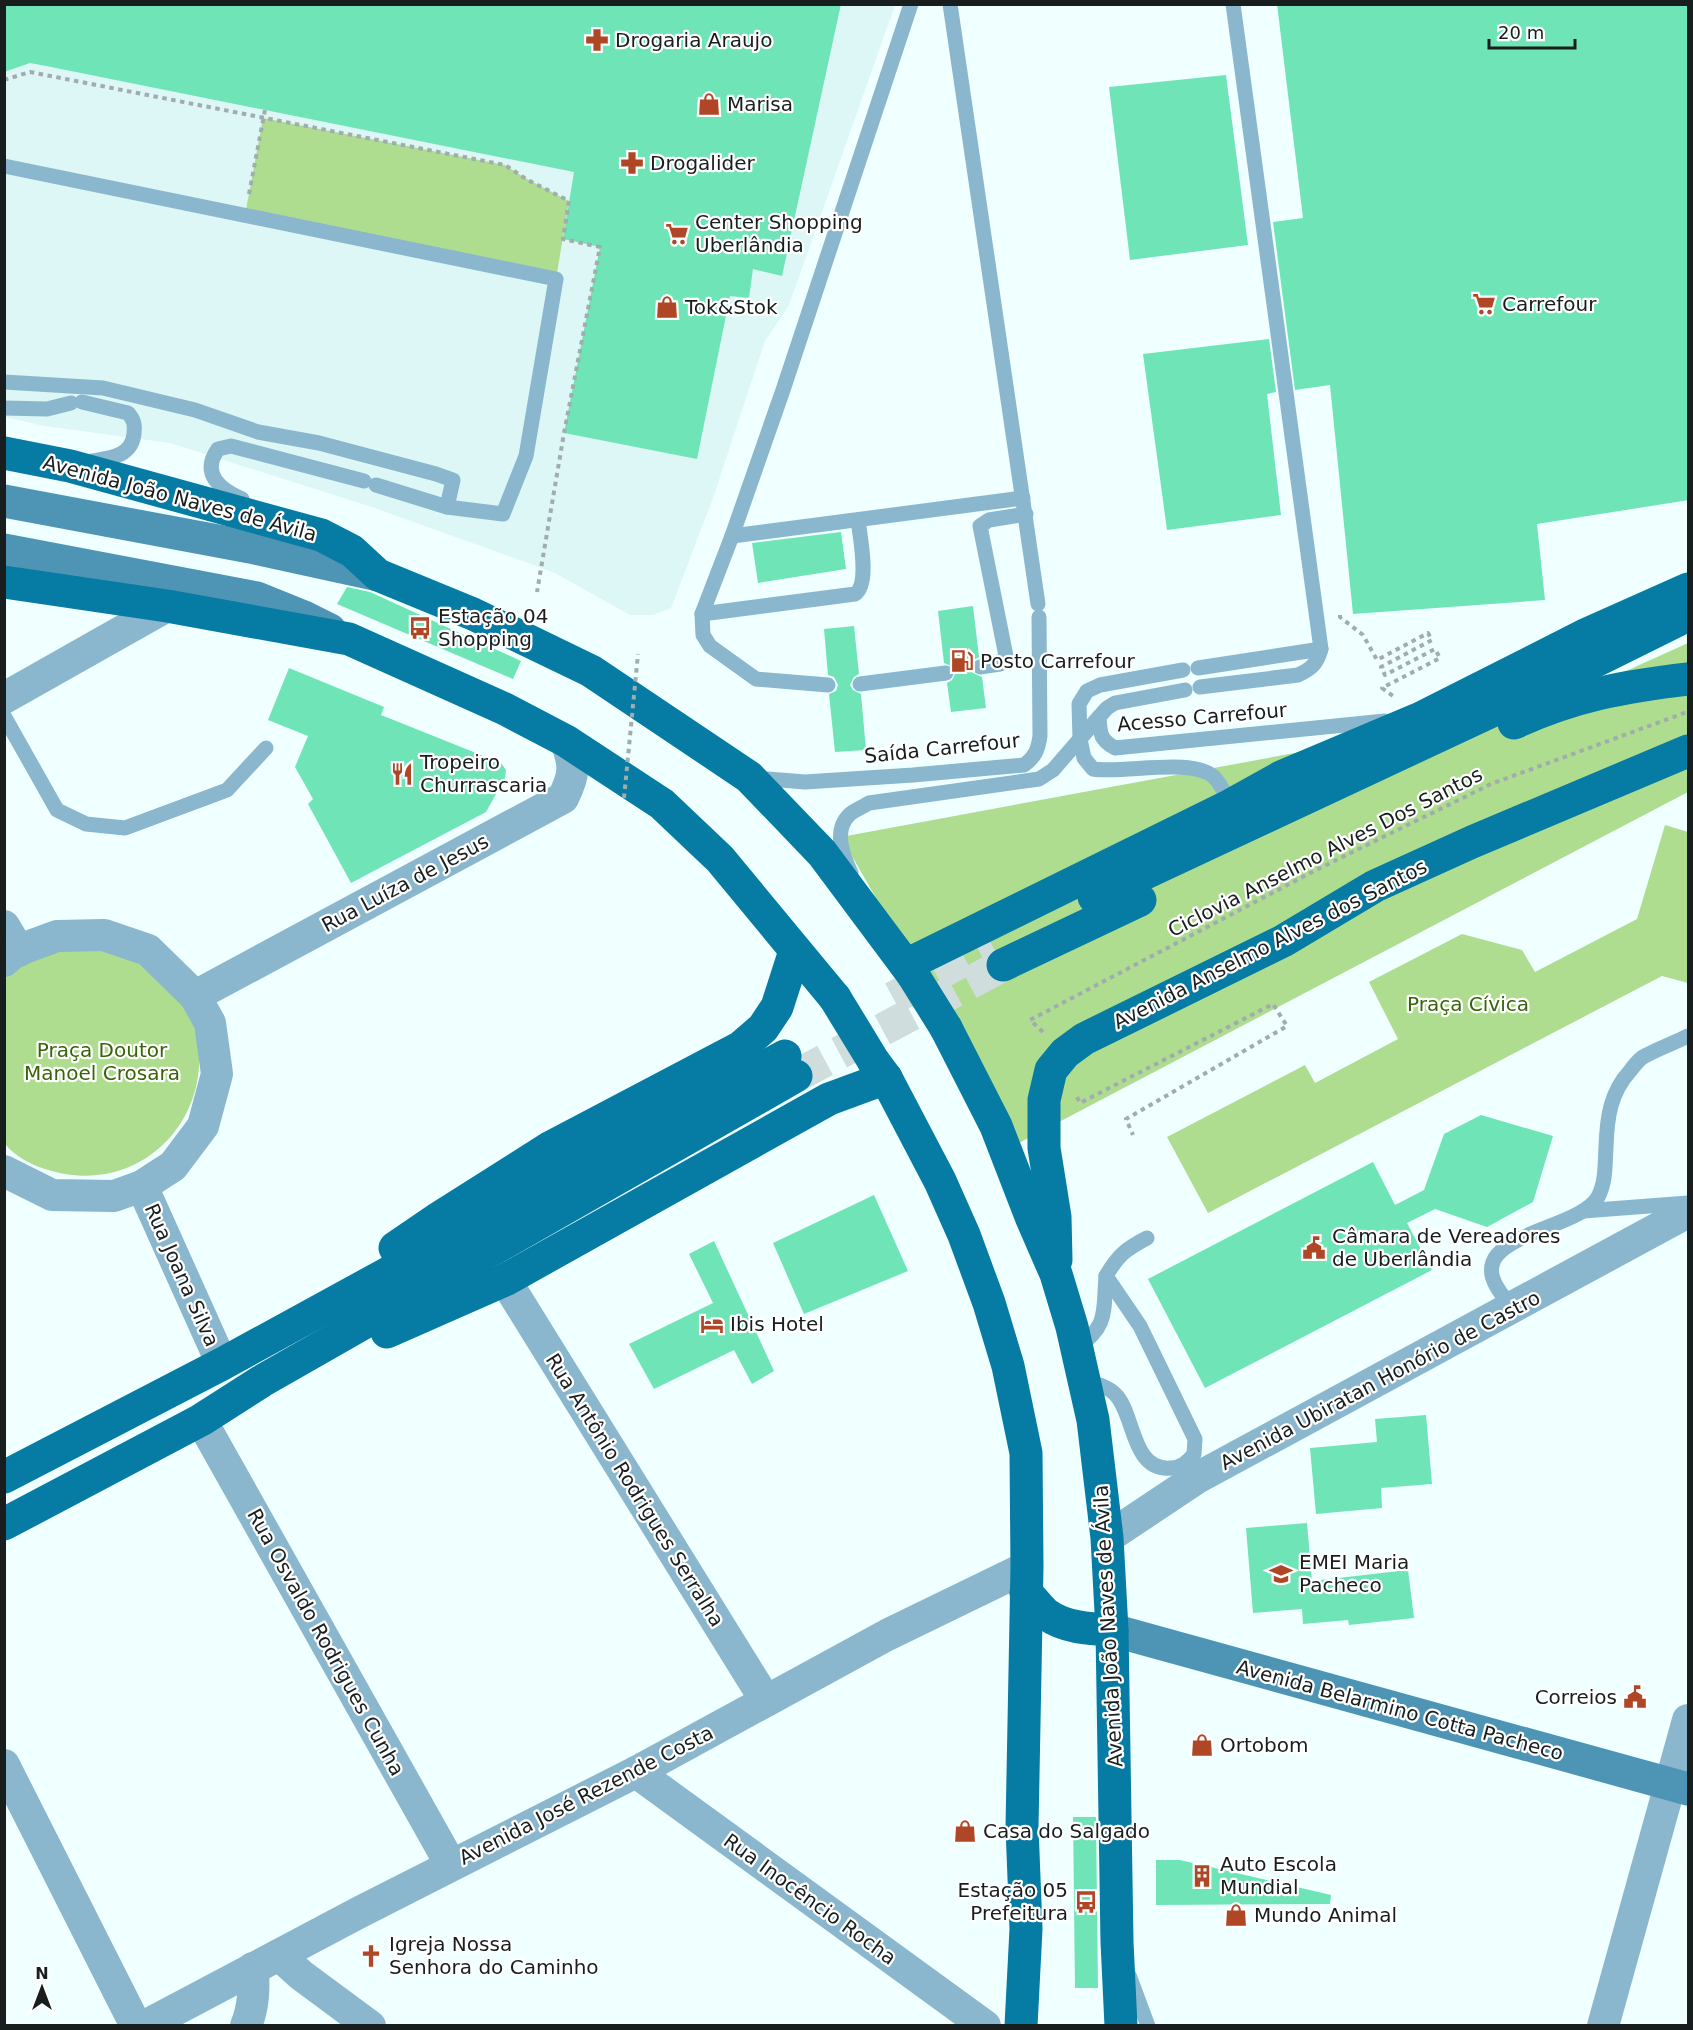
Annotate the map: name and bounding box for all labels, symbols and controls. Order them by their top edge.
scale bar [1489,12,1574,50]
text: 20 m [1498,22,1544,43]
pharmacy icon: Drogaria Araujo [584,27,610,53]
place label: Drogaria Araujo [615,28,772,52]
shop icon: Marisa [696,91,722,117]
place label: Marisa [727,92,793,116]
pharmacy icon: Drogalider [619,150,645,176]
place label: Drogalider [650,151,755,175]
place label: Center Shopping Uberlândia [695,210,863,257]
supermarket icon: Center Shopping Uberlândia [664,221,690,247]
supermarket icon: Carrefour [1471,291,1497,317]
place label: Carrefour [1502,292,1597,316]
shop icon: Tok&Stok [654,294,680,320]
place label: Tok&Stok [684,295,778,319]
street label: Avenida João Naves de Ávila [41,450,319,546]
place label: Estação 04 Shopping [438,604,548,651]
bus stop icon: Estação 04 Shopping [407,615,433,641]
fuel station icon: Posto Carrefour [949,648,975,674]
place label: Posto Carrefour [980,649,1136,673]
street label: Acesso Carrefour [1116,698,1289,736]
street label: Saída Carrefour [863,728,1022,768]
place label: Tropeiro Churrascaria [419,750,547,797]
restaurant icon: Tropeiro Churrascaria [389,761,415,787]
street label: Ciclovia Anselmo Alves Dos Santos [1164,762,1486,942]
street label: Rua Luíza de Jesus [317,829,493,937]
street label: Avenida Anselmo Alves dos Santos [1109,854,1431,1034]
park label: Praça Cívica [1407,992,1529,1016]
park label: Praça Doutor Manoel Crosara [24,1038,180,1085]
street label: Rua Joana Silva [140,1200,224,1350]
place label: Câmara de Vereadores de Uberlândia [1332,1224,1560,1271]
public building icon: Câmara de Vereadores de Uberlândia [1301,1235,1327,1261]
street label: Avenida Ubiratan Honório de Castro [1216,1285,1544,1475]
hotel icon: Ibis Hotel [699,1311,725,1337]
place label: Ibis Hotel [730,1312,824,1336]
street label: Rua Antônio Rodrigues Serralha [541,1349,729,1631]
street label: Avenida João Naves de Ávila [1089,1484,1127,1768]
street label: Rua Osvaldo Rodrigues Cunha [242,1504,410,1780]
place label: EMEI Maria Pacheco [1299,1550,1409,1597]
school or university icon: EMEI Maria Pacheco [1268,1561,1294,1587]
street label: Avenida Belarmino Cotta Pacheco [1234,1655,1566,1765]
public building icon: Correios [1622,1684,1648,1710]
place label: Correios [1535,1685,1617,1709]
street label: Avenida José Rezende Costa [455,1720,717,1870]
shop icon: Ortobom [1189,1732,1215,1758]
place label: Ortobom [1220,1733,1308,1757]
shop icon: Casa do Salgado [952,1818,978,1844]
place label: Casa do Salgado [983,1819,1150,1843]
street label: Rua Inocêncio Rocha [719,1828,901,1970]
place label: Auto Escola Mundial [1220,1852,1337,1899]
building icon: Auto Escola Mundial [1189,1863,1215,1889]
place label: Estação 05 Prefeitura [958,1878,1068,1925]
bus stop icon: Estação 05 Prefeitura [1073,1889,1099,1915]
shop icon: Mundo Animal [1223,1902,1249,1928]
place label: Mundo Animal [1254,1903,1397,1927]
place label: Igreja Nossa Senhora do Caminho [389,1932,599,1979]
church icon: Igreja Nossa Senhora do Caminho [358,1943,384,1969]
north arrow [12,1958,72,2018]
text: N [35,1964,49,1983]

